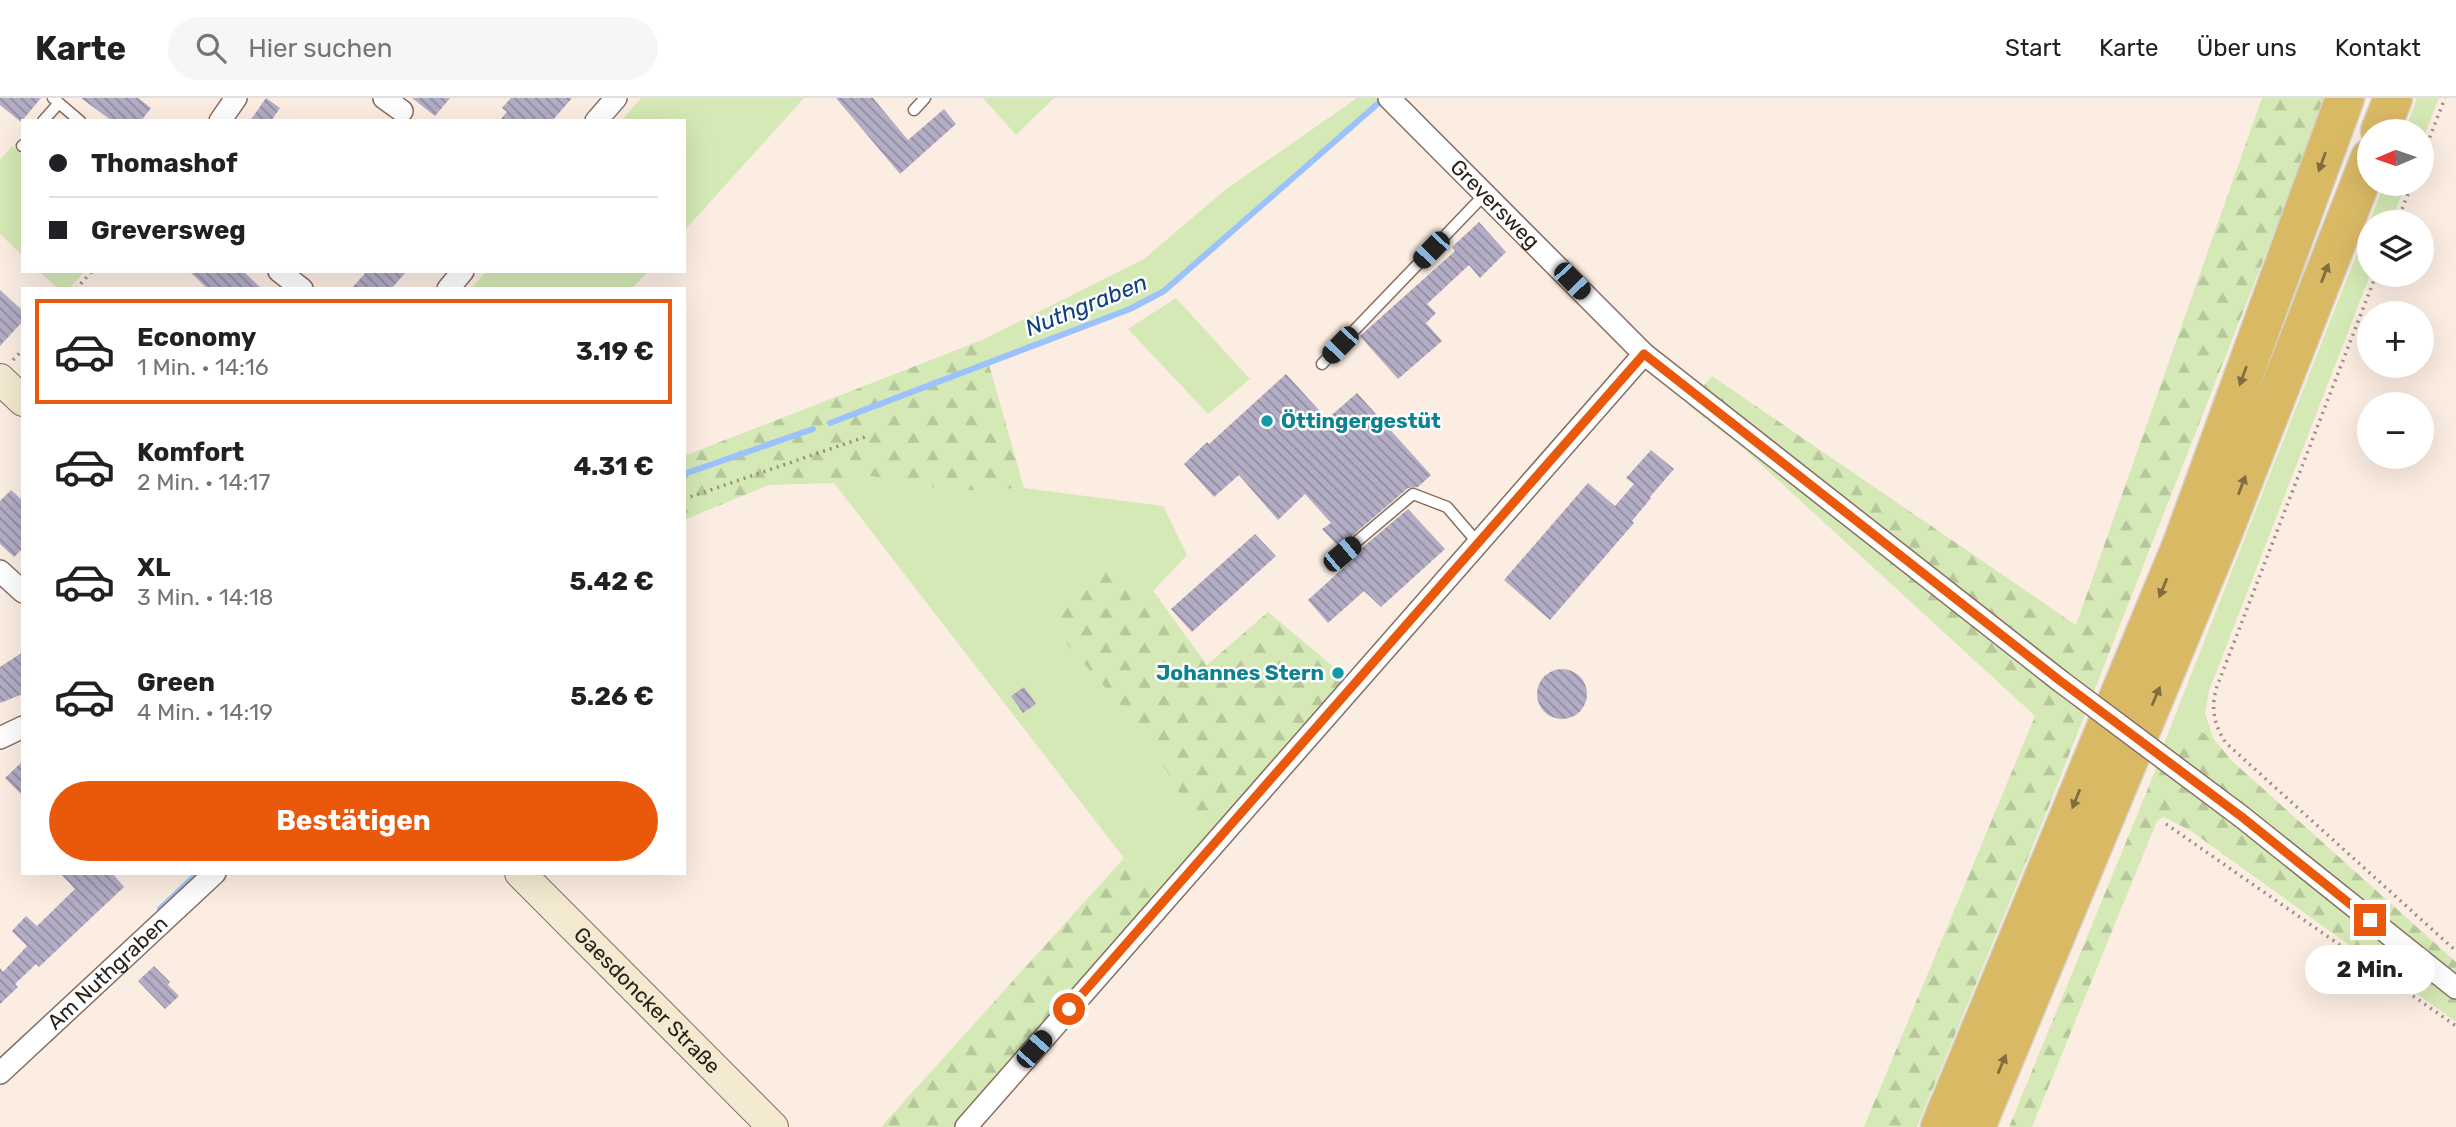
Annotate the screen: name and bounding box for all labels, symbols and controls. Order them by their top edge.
search box [168,17,658,80]
text: Karte [35,29,126,68]
icon: search [192,29,230,67]
text: Hier suchen [248,33,393,64]
text: Start [2005,34,2061,62]
text: Karte [2099,34,2159,62]
text: Über uns [2197,34,2297,62]
text: Kontakt [2335,34,2421,62]
north arrow [2357,119,2434,196]
map controls [2357,119,2434,469]
text: Thomashof [91,148,237,179]
one-way arrow [2316,152,2327,173]
street label: Greversweg [1446,154,1545,254]
button: layers [2357,210,2434,287]
text: Greversweg [91,215,246,246]
car [1409,228,1454,272]
car [1550,259,1595,303]
one-way arrow [2319,263,2330,284]
water label: Nuthgraben [1021,268,1151,342]
button: + [2357,301,2434,378]
icon: car [53,320,116,383]
text: Economy [137,322,256,353]
car [1318,323,1363,367]
text: 3.19 € [576,336,654,367]
text: 1 Min. · 14:16 [137,353,269,381]
one-way arrow [2238,365,2249,386]
button: − [2357,392,2434,469]
place label: Öttingergestüt [1281,408,1441,433]
marker: Öttingergestüt [1259,413,1275,429]
icon: car [53,435,116,498]
text: Komfort [137,437,244,468]
text: 4.31 € [573,451,654,482]
text: 2 Min. · 14:17 [137,468,270,496]
one-way arrow [2236,475,2247,496]
car [1320,532,1365,576]
icon: car [53,550,116,613]
text: XL [137,552,170,583]
text: 5.42 € [570,566,654,597]
one-way arrow [2157,578,2168,599]
text: 3 Min. · 14:18 [137,583,273,611]
place label: Johannes Stern [1156,660,1324,685]
icon: car [53,665,116,728]
marker: Johannes Stern [1330,665,1346,681]
text: Green [137,667,215,698]
text: 5.26 € [570,681,654,712]
one-way arrow [2150,685,2161,706]
text: 4 Min. · 14:19 [137,698,273,726]
button: Bestätigen [49,781,658,861]
one-way arrow [2071,788,2082,809]
route end [2354,904,2386,936]
street label: Am Nuthgraben [42,911,173,1034]
street label: Gaesdoncker Straße [569,922,726,1079]
callout: 2 Min. [2305,944,2435,994]
text: 2 Min. [2337,955,2403,983]
route start [1053,993,1085,1025]
car [1013,1026,1056,1072]
one-way arrow [1997,1053,2008,1074]

